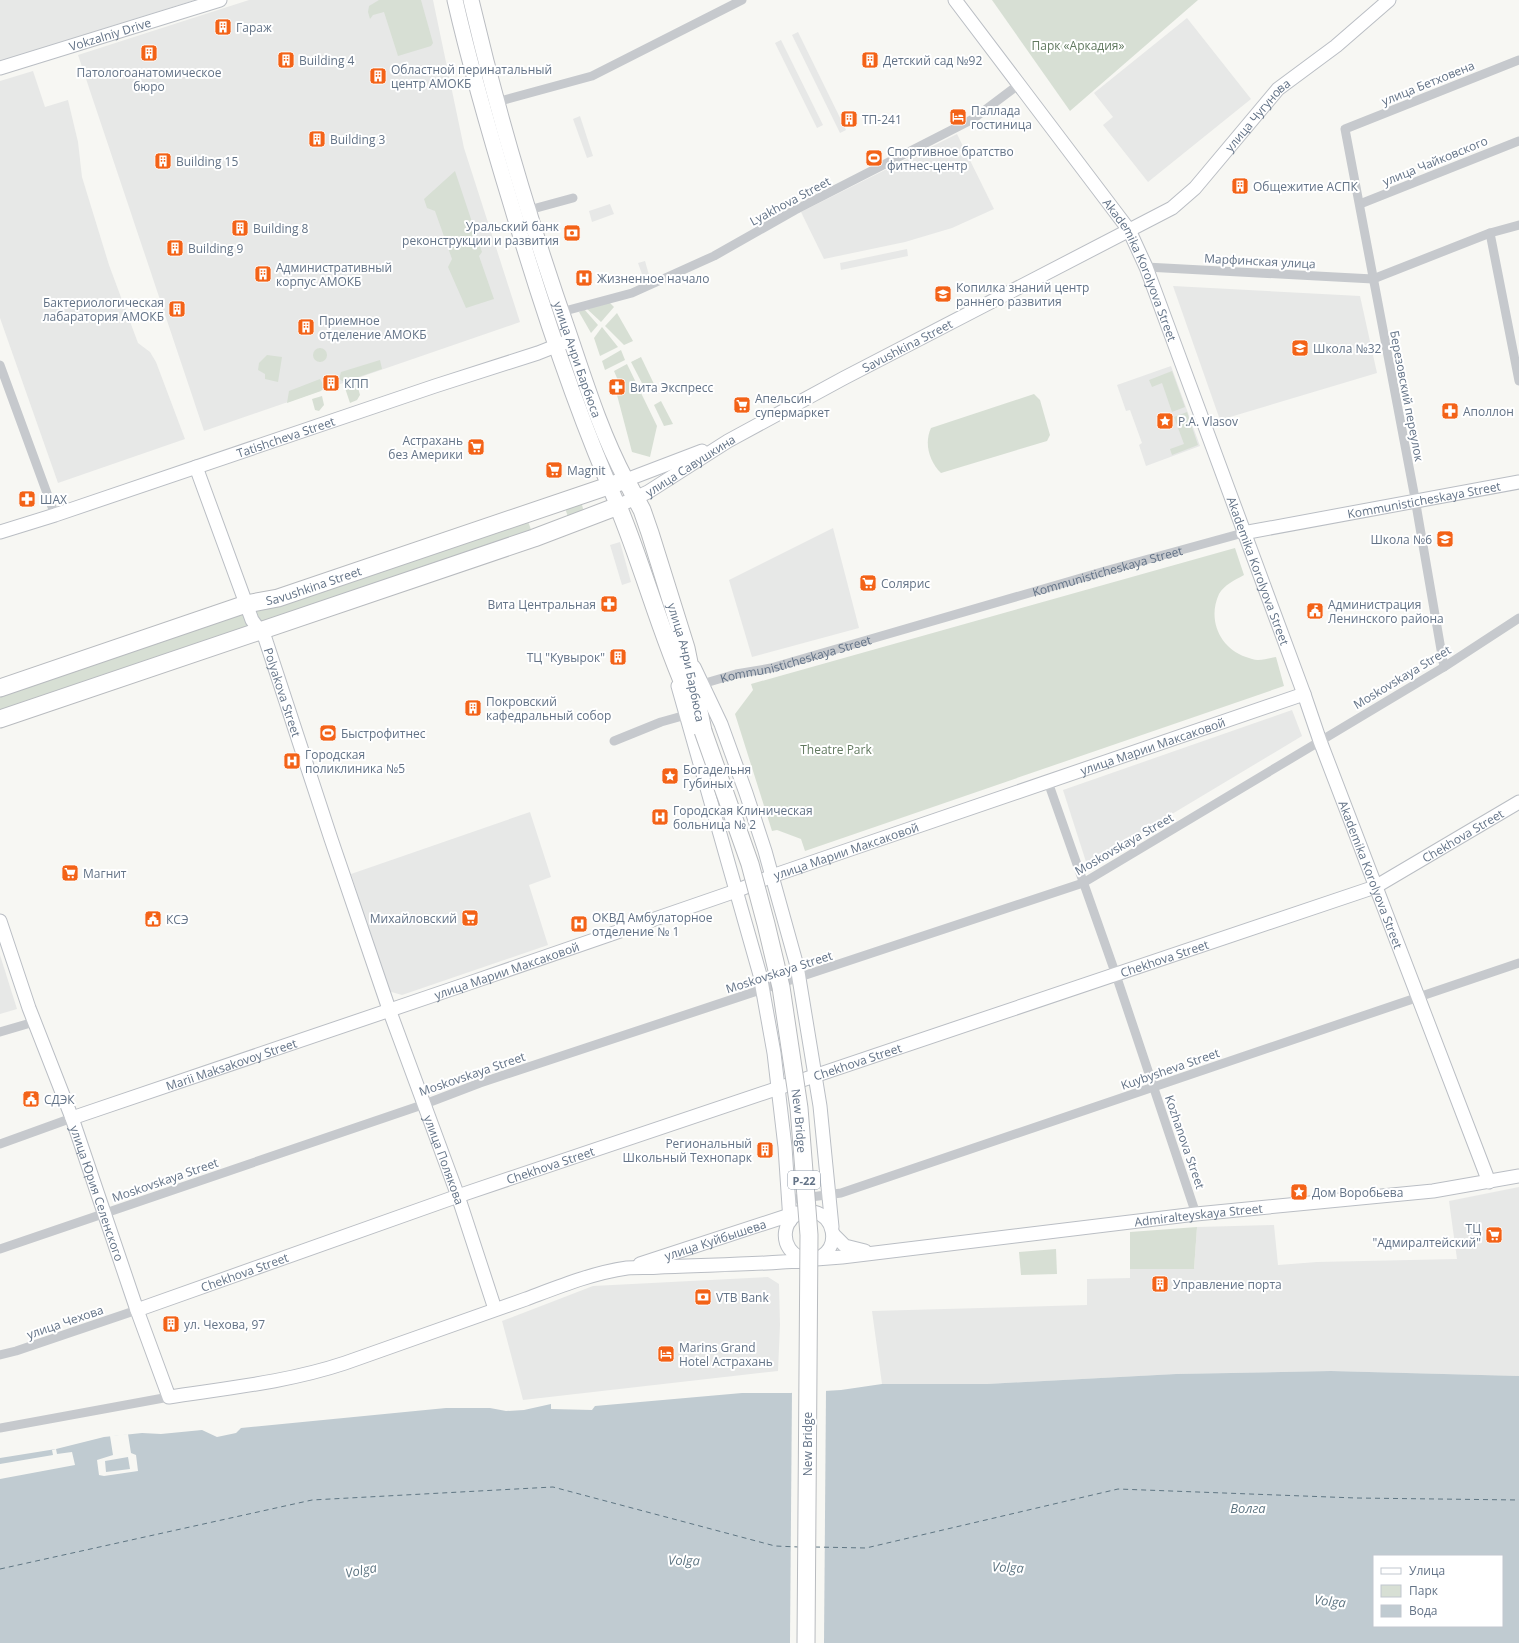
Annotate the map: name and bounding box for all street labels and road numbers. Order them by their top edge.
street label: Vokzalniy Drive [67,13,153,55]
street label: улица Бетховена [1379,57,1477,109]
street label: улица Чугунова [1221,75,1293,155]
street label: улица Чайковского [1380,132,1490,190]
street label: Lyakhova Street [747,173,833,229]
street label: Akademika Korolyova Street [1099,195,1181,344]
street label: Марфинская улица [1204,250,1316,272]
street label: улица Анри Барбюса [550,299,606,420]
street label: Savushkina Street [859,315,955,376]
street label: Березовский переулок [1386,329,1428,464]
street label: Tatishcheva Street [234,412,337,461]
street label: улица Савушкина [642,430,738,500]
street label: Kommunisticheskaya Street [1346,477,1502,522]
street label: Akademika Korolyova Street [1223,494,1294,647]
street label: Kommunisticheskaya Street [1030,542,1184,600]
street label: Savushkina Street [264,562,363,609]
street label: улица Анри Барбюса [664,601,709,723]
street label: Kommunisticheskaya Street [718,631,873,687]
street label: Moskovskaya Street [1350,641,1454,713]
street label: Polyakova Street [260,645,305,739]
street label: улица Марии Максаковой [1078,713,1227,778]
street label: Akademika Korolyova Street [1335,798,1407,951]
street label: Chekhova Street [1419,805,1506,866]
street label: Moskovskaya Street [1072,809,1176,879]
street label: улица Марии Максаковой [771,818,921,883]
street label: Chekhova Street [1118,935,1211,981]
street label: улица Марии Максаковой [432,938,581,1003]
street label: Moskovskaya Street [723,947,835,997]
street label: Marii Maksakovoy Street [164,1034,299,1094]
street label: Chekhova Street [811,1039,904,1084]
street label: Kuybysheva Street [1118,1044,1222,1094]
street label: Moskovskaya Street [417,1048,527,1100]
street label: New Bridge [788,1087,811,1154]
street label: Kozhanova Street [1161,1093,1209,1191]
street label: улица Полякова [420,1113,469,1207]
street label: улица Юрия Селенского [67,1123,128,1263]
street label: Chekhova Street [504,1142,597,1188]
street label: Moskovskaya Street [110,1154,220,1206]
road number: Р-22 [788,1171,820,1189]
street label: Admiralteyskaya Street [1133,1199,1263,1230]
street label: улица Куйбышева [662,1215,768,1264]
street label: Chekhova Street [198,1248,291,1295]
street label: улица Чехова [24,1301,106,1343]
street label: New Bridge [799,1412,816,1476]

